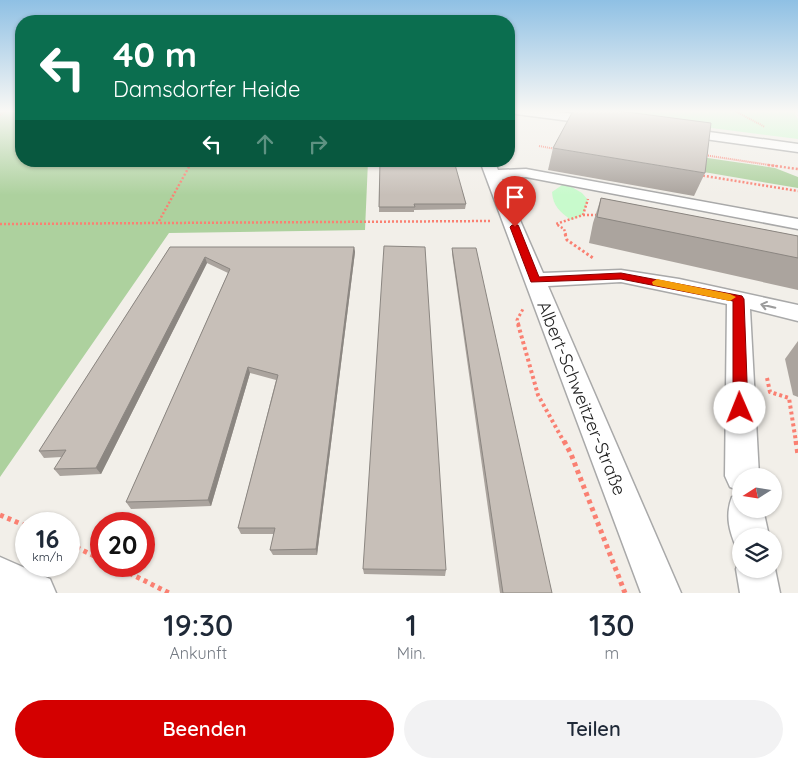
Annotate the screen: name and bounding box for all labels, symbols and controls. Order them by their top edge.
text: 40 m [113,32,197,76]
icon: left [30,35,95,100]
text: Damsdorfer Heide [113,75,300,103]
icon: left [198,130,226,158]
icon: ahead [251,130,279,158]
icon: right [304,130,332,158]
pin [494,176,536,227]
icon: arrive [501,183,529,211]
street label: Albert-Schweitzer-Straße [532,297,632,499]
one-way arrow [761,301,777,310]
position arrow [713,381,765,433]
north arrow [732,468,782,518]
map controls [732,468,782,578]
speed limit sign: 20 [90,512,155,577]
text: 16 [36,523,59,554]
button: layers [732,528,782,578]
text: km/h [32,549,63,564]
text: 19:30 [163,606,233,644]
text: 1 [405,606,417,644]
text: 130 [589,606,635,644]
text: Ankunft [170,643,227,663]
text: Min. [397,643,426,663]
text: m [604,643,619,663]
button: Beenden [15,700,394,758]
button: Teilen [404,700,783,758]

